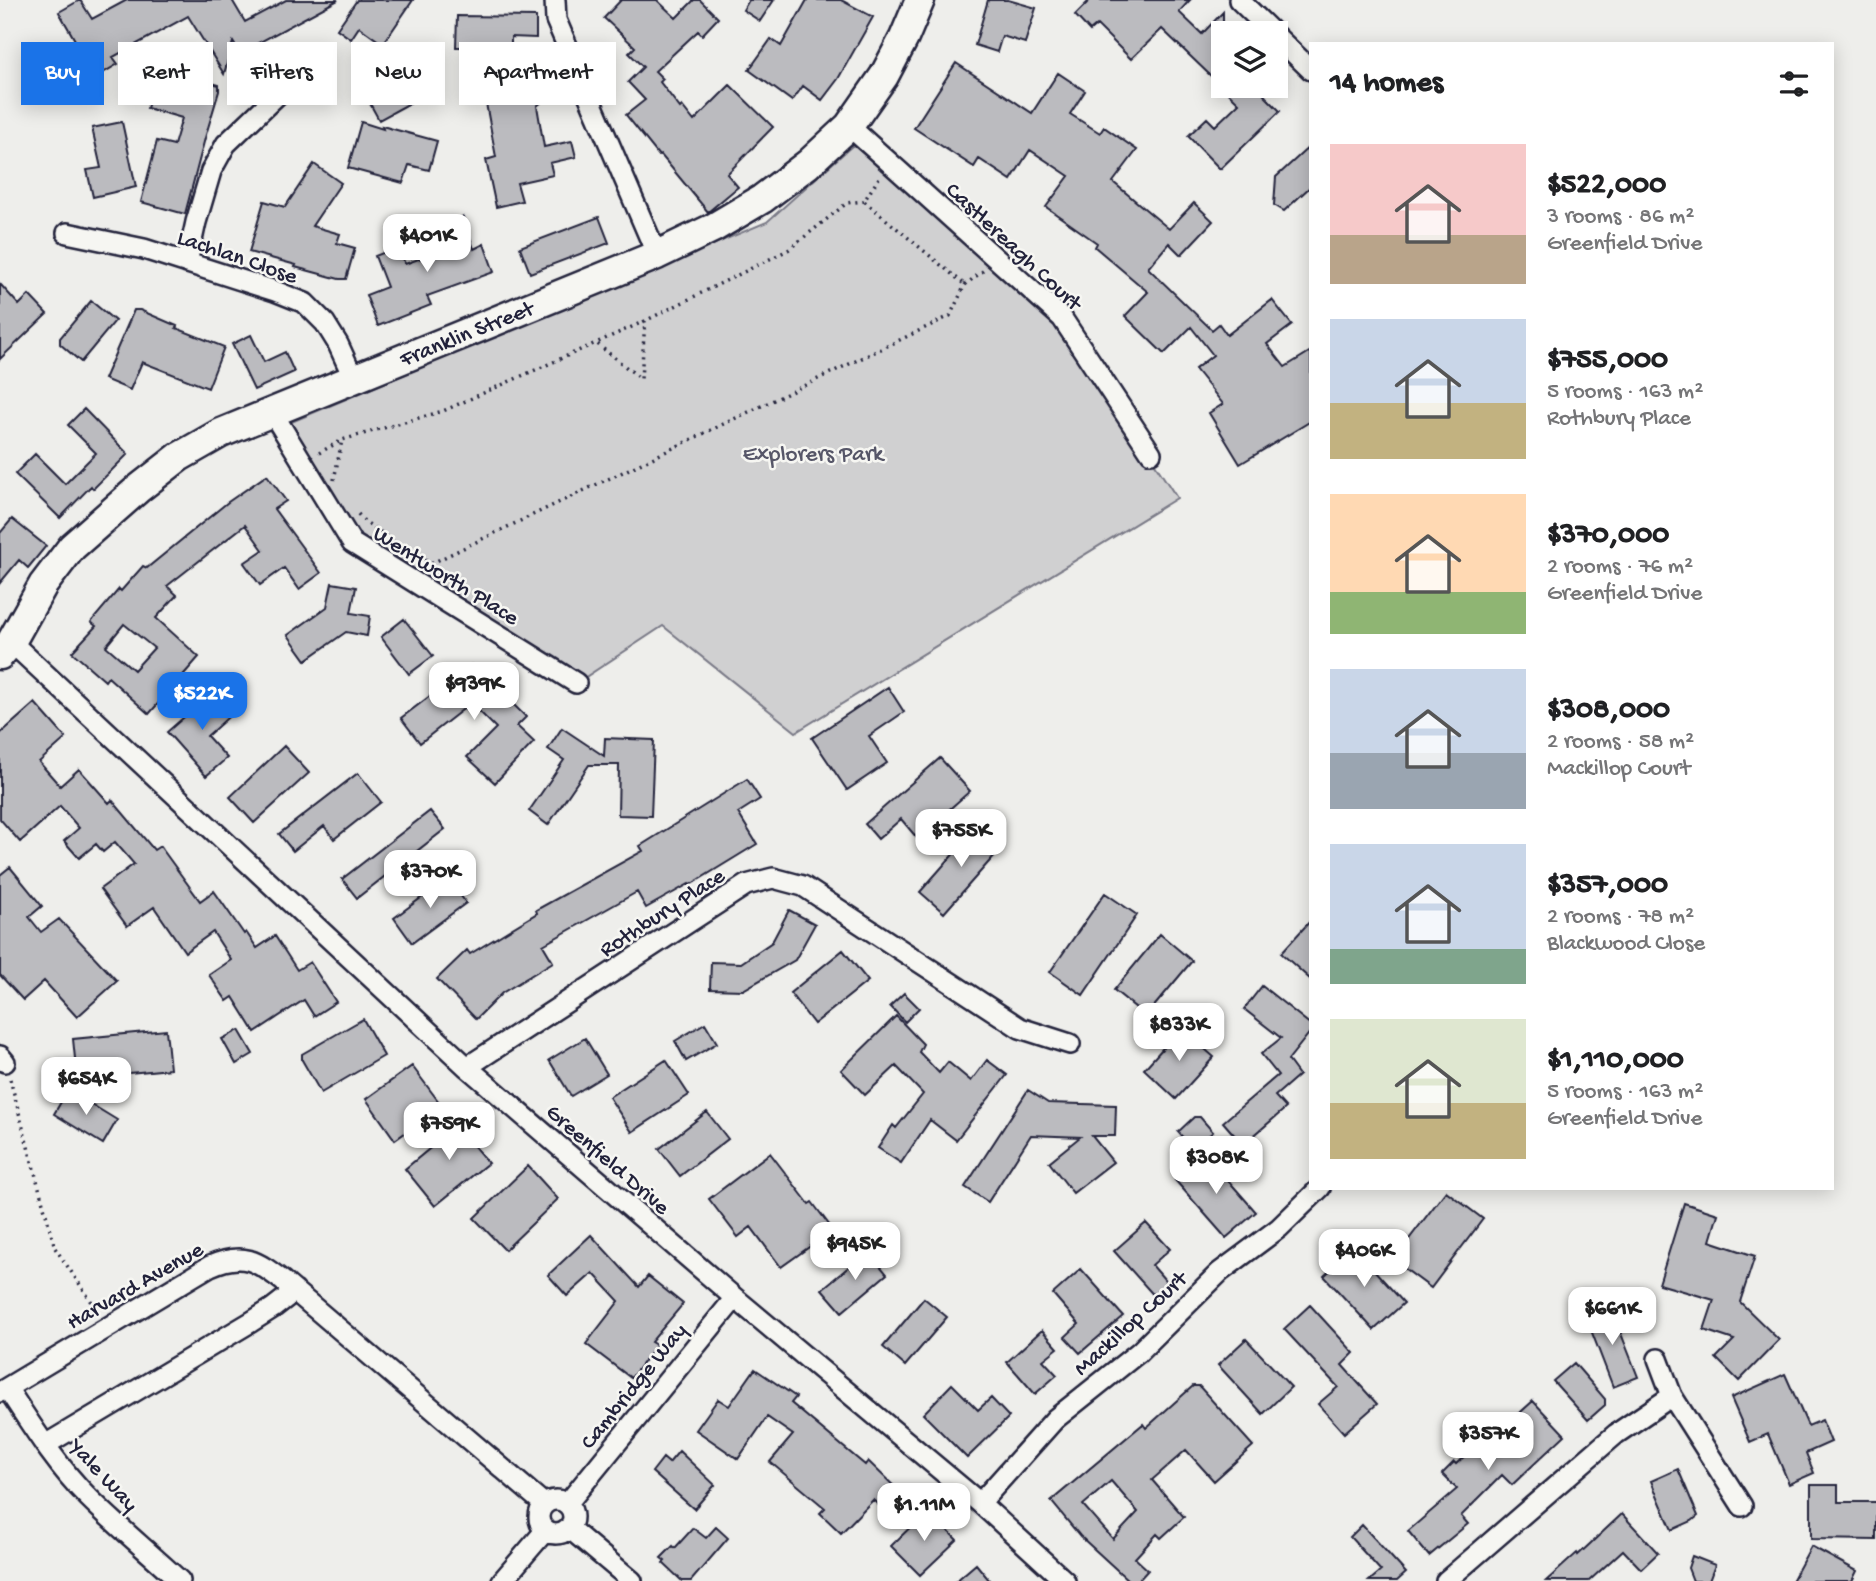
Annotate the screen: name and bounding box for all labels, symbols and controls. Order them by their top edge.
map controls [1211,21,1288,98]
button: layers [1211,21,1288,98]
chip: Buy [21,42,104,105]
chip: Rent [118,42,213,105]
chip: Filters [227,42,337,105]
chip: New [351,42,445,105]
chip: Apartment [459,42,616,105]
icon: filters [1775,65,1813,103]
text: 14 homes [1330,67,1443,102]
text: $522,000 [1547,169,1666,204]
icon: home [1386,172,1470,256]
street label: Castlereagh Court [939,178,1088,319]
text: 3 rooms · 86 m² [1547,204,1694,231]
pin: $401K [378,215,476,274]
text: $401K [399,223,455,250]
street label: Lachlan Close [173,225,302,292]
text: Greenfield Drive [1547,231,1702,258]
street label: Franklin Street [396,296,540,375]
text: $755,000 [1547,344,1668,379]
icon: home [1386,347,1470,431]
text: 5 rooms · 163 m² [1547,379,1703,406]
text: Rothbury Place [1547,406,1691,433]
park label: Explorers Park [743,442,886,469]
text: $370,000 [1547,519,1669,554]
street label: Wentworth Place [367,521,524,633]
icon: home [1386,522,1470,606]
text: 2 rooms · 76 m² [1547,554,1693,581]
text: Greenfield Drive [1547,581,1702,608]
pin: $939K [425,662,523,722]
text: $939K [445,671,503,698]
pin: $522K [153,672,251,732]
text: $522K [173,681,231,708]
text: $308,000 [1547,694,1670,729]
icon: home [1386,697,1470,781]
text: 2 rooms · 58 m² [1547,729,1694,756]
text: Mackillop Court [1547,756,1690,783]
pin: $755K [912,810,1010,869]
text: $755K [931,818,991,845]
pin: $370K [381,850,479,910]
text: $370K [400,859,460,886]
street label: Rothbury Place [595,863,731,964]
text: $357,000 [1547,869,1668,904]
icon: home [1386,872,1470,956]
text: 2 rooms · 78 m² [1547,904,1694,931]
text: Blackwood Close [1547,931,1705,958]
pin: $833K [1130,1004,1228,1063]
text: $833K [1149,1012,1209,1039]
text: $1,110,000 [1547,1044,1684,1079]
icon: home [1386,1047,1470,1131]
pin: $654K [37,1058,135,1117]
text: $654K [57,1066,115,1093]
text: 5 rooms · 163 m² [1547,1079,1703,1106]
street label: Greenfield Drive [539,1099,675,1223]
pin: $759K [400,1102,498,1162]
text: Greenfield Drive [1547,1106,1702,1133]
text: $759K [420,1111,478,1138]
pin: $308K [1167,1136,1265,1196]
text: $308K [1186,1145,1246,1172]
pin: $945K [806,1222,904,1282]
pin: $406K [1315,1230,1413,1289]
text: $945K [826,1231,884,1258]
street label: Harvard Avenue [63,1236,210,1337]
text: $406K [1335,1238,1393,1265]
street label: Mackillop Court [1069,1266,1195,1383]
pin: $661K [1563,1288,1661,1347]
text: $661K [1584,1296,1640,1323]
street label: Cambridge Way [576,1319,694,1456]
pin: $357K [1439,1412,1537,1472]
text: $357K [1459,1421,1518,1448]
street label: Yale Way [61,1433,143,1518]
pin: $1.11M [867,1484,981,1543]
text: $1.11M [893,1492,955,1519]

